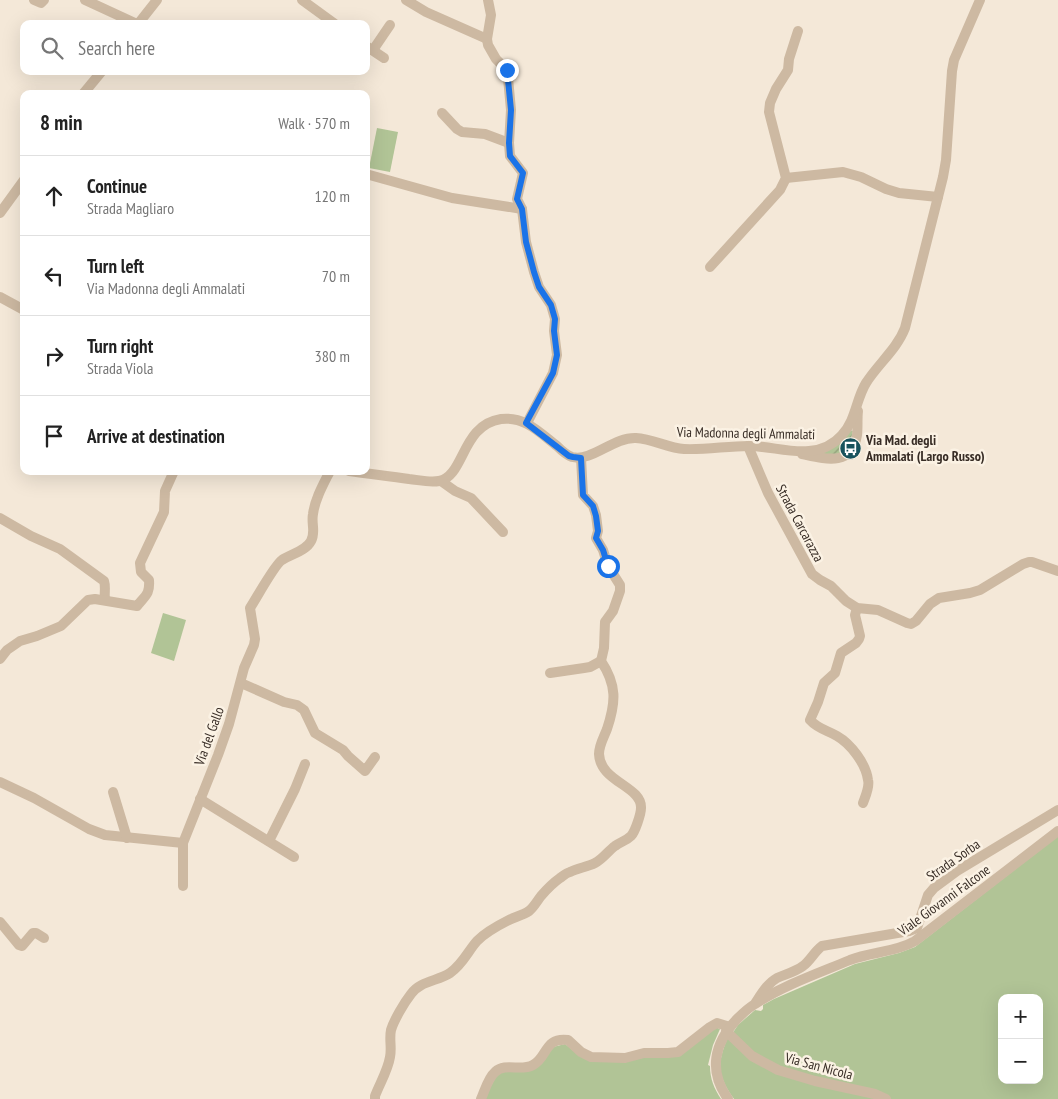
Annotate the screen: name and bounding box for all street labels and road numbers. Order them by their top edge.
street label: Via Madonna degli Ammalati [676,423,815,443]
street label: Strada Carcarazza [772,481,828,565]
street label: Via del Gallo [190,704,228,769]
street label: Strada Sorba [923,835,983,885]
street label: Viale Giovanni Falcone [894,860,994,940]
street label: Via San Nicola [782,1048,855,1084]

